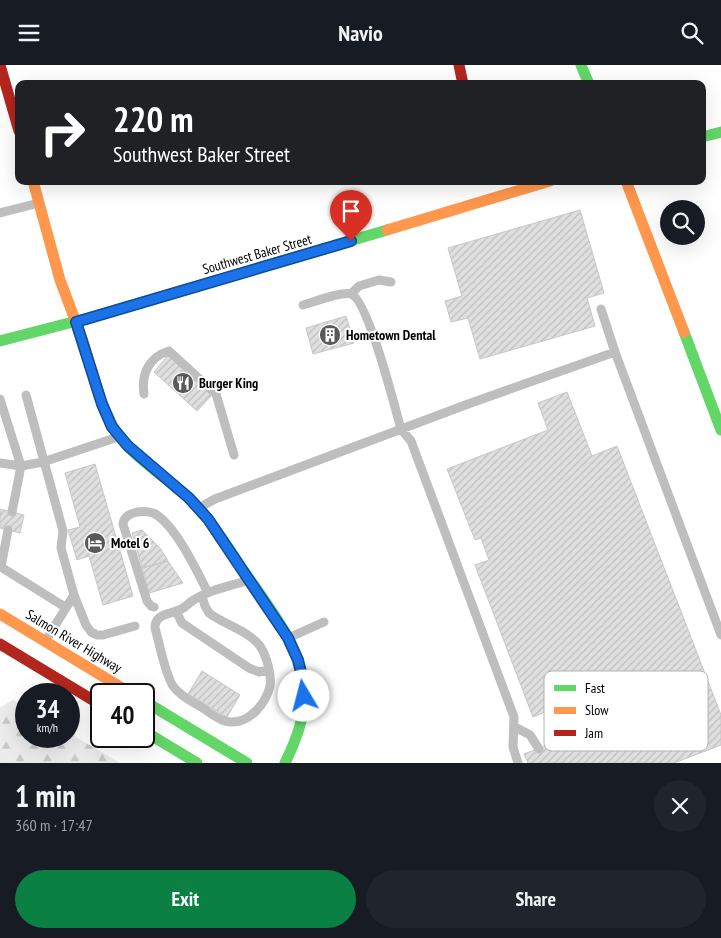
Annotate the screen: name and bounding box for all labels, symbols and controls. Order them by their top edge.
icon: menu [15,19,43,47]
text: Navio [338,19,383,47]
icon: search [678,19,706,47]
text: 220 m [113,96,194,142]
icon: right [30,100,95,165]
text: Southwest Baker Street [113,140,290,168]
pin [330,190,372,241]
icon: arrive [337,197,365,225]
map controls [660,200,705,245]
button: search [660,200,705,245]
street label: Southwest Baker Street [200,230,314,278]
building icon: Hometown Dental [318,323,342,347]
place label: Hometown Dental [346,326,436,344]
restaurant icon: Burger King [171,371,195,395]
place label: Burger King [199,374,258,392]
hotel icon: Motel 6 [83,531,107,555]
place label: Motel 6 [111,534,150,552]
street label: Salmon River Highway [23,605,126,677]
position arrow [277,669,329,721]
legend [544,671,708,751]
text: Fast [585,679,605,697]
speed limit sign: 40 [90,683,155,748]
text: 34 [36,693,59,725]
text: Slow [585,701,609,719]
text: km/h [37,720,58,735]
text: Jam [584,724,603,742]
text: 1 min [15,776,76,815]
button: close [654,780,706,832]
text: 360 m · 17:47 [15,815,93,835]
button: Exit [15,870,356,928]
button: Share [366,870,706,928]

